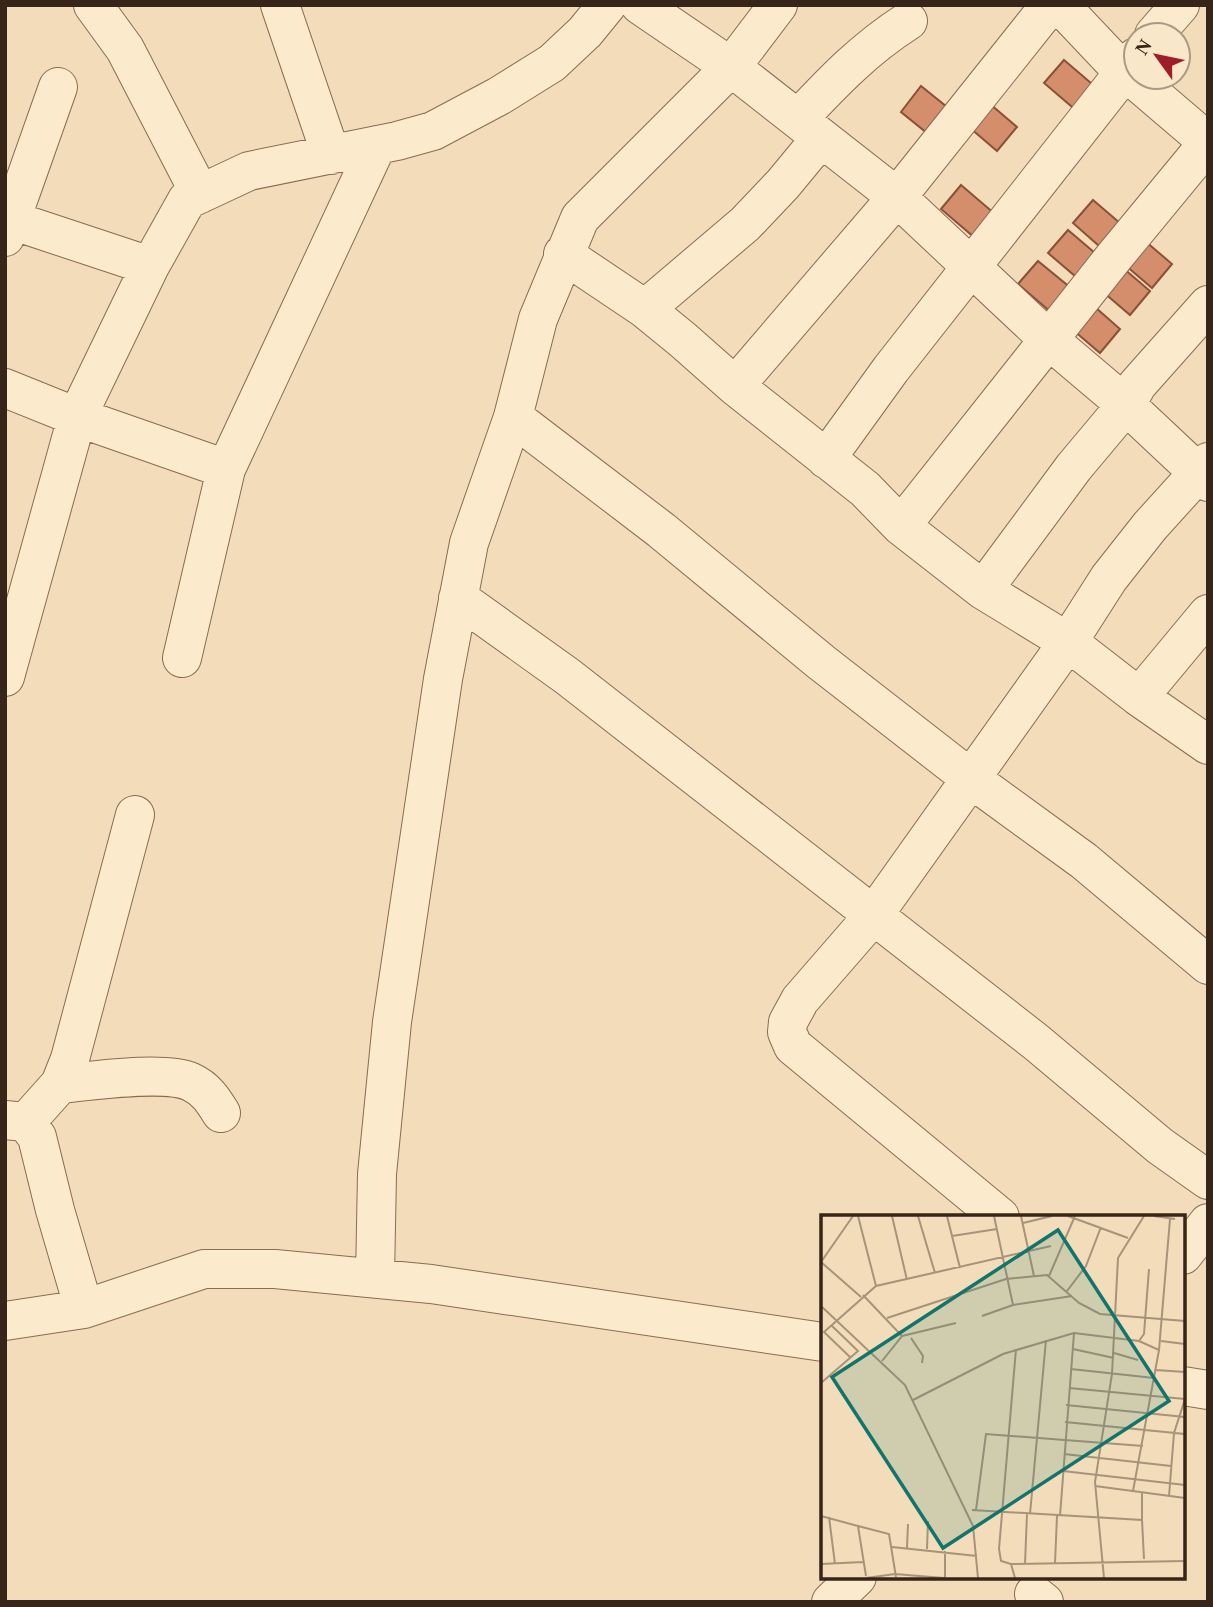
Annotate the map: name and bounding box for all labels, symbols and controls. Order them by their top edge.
north arrow [1122,21,1192,91]
text: N [1131,35,1156,58]
inset map [821,1215,1185,1579]

